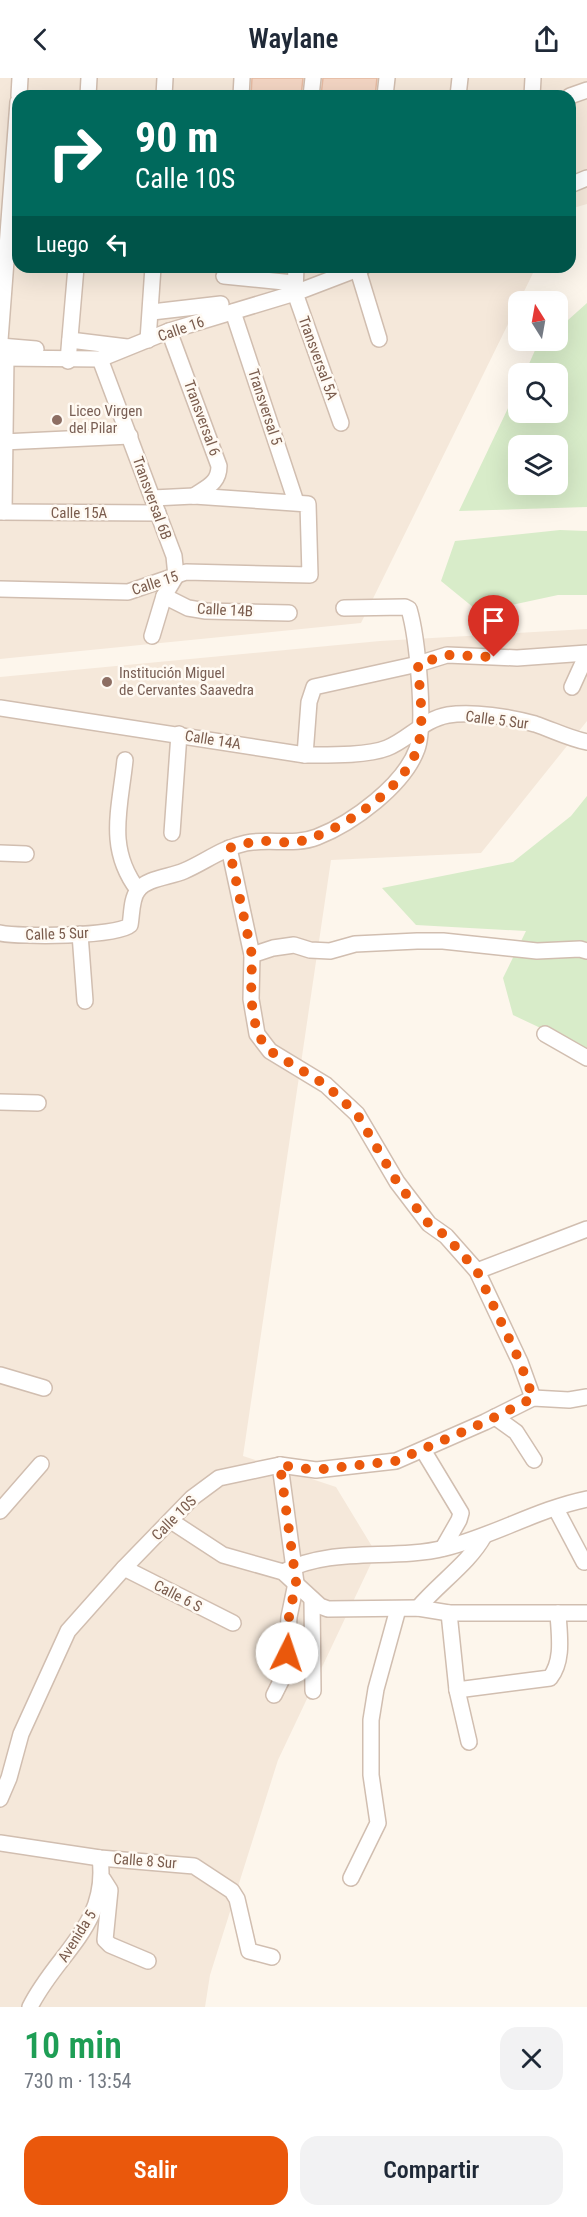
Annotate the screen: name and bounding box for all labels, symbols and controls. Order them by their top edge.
icon: back [24,23,57,56]
text: Waylane [249,23,338,55]
icon: share [530,23,563,56]
text: 90 m [135,113,218,162]
icon: right [36,114,114,192]
text: Calle 10S [135,163,235,195]
icon: left [101,228,134,261]
text: Luego [36,232,89,257]
north arrow [508,291,568,351]
map controls [508,291,568,495]
street label: Calle 16 [155,313,207,345]
street label: Transversal 5A [295,314,342,403]
button: search [508,363,568,423]
street label: Transversal 5 [244,367,286,447]
street label: Transversal 6 [180,378,224,458]
place label: Liceo Virgen del Pilar [69,402,142,437]
marker: Liceo Virgen del Pilar [50,413,64,427]
button: layers [508,435,568,495]
street label: Transversal 6B [129,454,175,542]
street label: Calle 15A [51,504,108,522]
street label: Calle 15 [129,567,181,599]
pin [468,595,519,657]
street label: Calle 14B [197,600,253,620]
icon: arrive [477,604,510,637]
place label: Institución Miguel de Cervantes Saavedra [119,664,254,699]
marker: Institución Miguel de Cervantes Saavedra [100,675,114,689]
street label: Calle 5 Sur [464,707,530,733]
street label: Calle 14A [184,727,243,753]
street label: Calle 5 Sur [25,924,89,944]
street label: Calle 10S [148,1492,200,1544]
street label: Calle 6 S [151,1576,205,1616]
position arrow [255,1621,319,1685]
street label: Calle 8 Sur [113,1850,178,1872]
street label: Avenida 5 [54,1907,100,1965]
text: 10 min [24,2025,122,2067]
button: close [500,2027,563,2090]
text: 730 m · 13:54 [24,2069,131,2093]
button: Salir [24,2136,288,2205]
button: Compartir [300,2136,563,2205]

